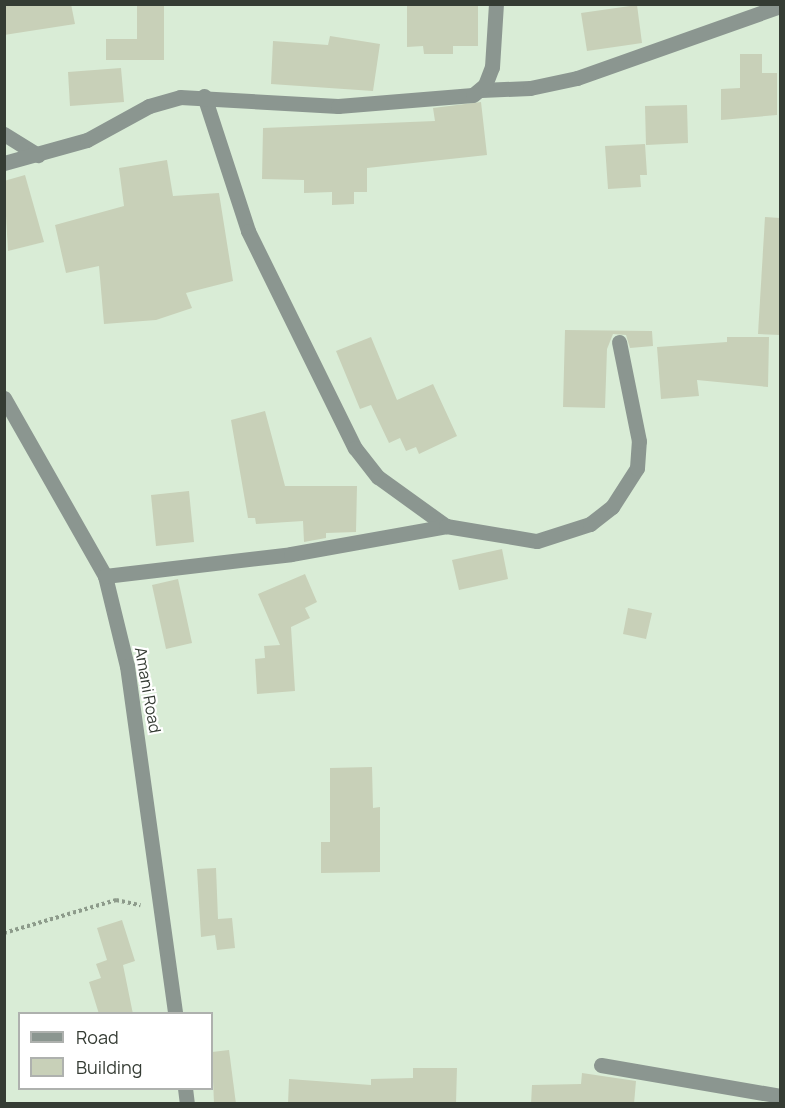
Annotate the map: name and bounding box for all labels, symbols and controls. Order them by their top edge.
street label: Amani Road [131,646,165,734]
legend [18,1012,213,1090]
text: Road [76,1025,119,1049]
text: Building [76,1055,142,1079]

